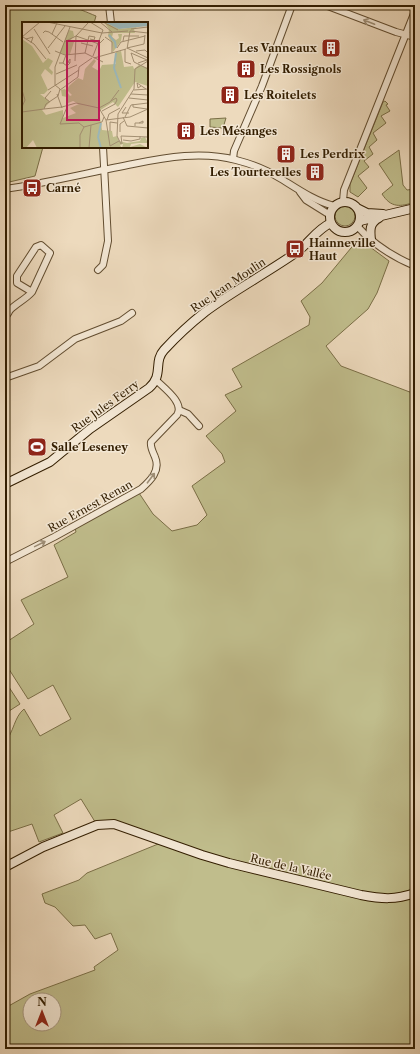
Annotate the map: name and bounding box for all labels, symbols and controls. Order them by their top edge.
one-way arrow [364,17,376,25]
inset map [22,22,148,148]
building icon: Les Vanneaux [320,37,342,59]
place label: Les Vanneaux [239,41,318,55]
building icon: Les Rossignols [235,58,257,80]
place label: Les Rossignols [260,62,341,76]
building icon: Les Roitelets [219,84,241,106]
place label: Les Roitelets [244,88,316,102]
building icon: Les Mésanges [175,120,197,142]
place label: Les Mésanges [200,124,277,138]
building icon: Les Perdrix [275,143,297,165]
place label: Les Perdrix [300,147,366,161]
building icon: Les Tourterelles [304,161,326,183]
place label: Les Tourterelles [210,165,301,179]
bus stop icon: Carné [21,177,43,199]
place label: Carné [46,181,81,195]
place label: Hainneville Haut [309,236,376,263]
bus stop icon: Hainneville Haut [284,238,306,260]
street label: Rue Jean Moulin [188,255,268,315]
street label: Rue Jules Ferry [69,376,142,435]
sports icon: Salle Leseney [26,436,48,458]
place label: Salle Leseney [51,440,128,454]
one-way arrow [147,473,155,484]
street label: Rue Ernest Renan [45,477,135,535]
one-way arrow [33,540,45,547]
street label: Rue de la Vallée [249,851,333,883]
north arrow [22,992,62,1032]
text: N [37,995,47,1009]

